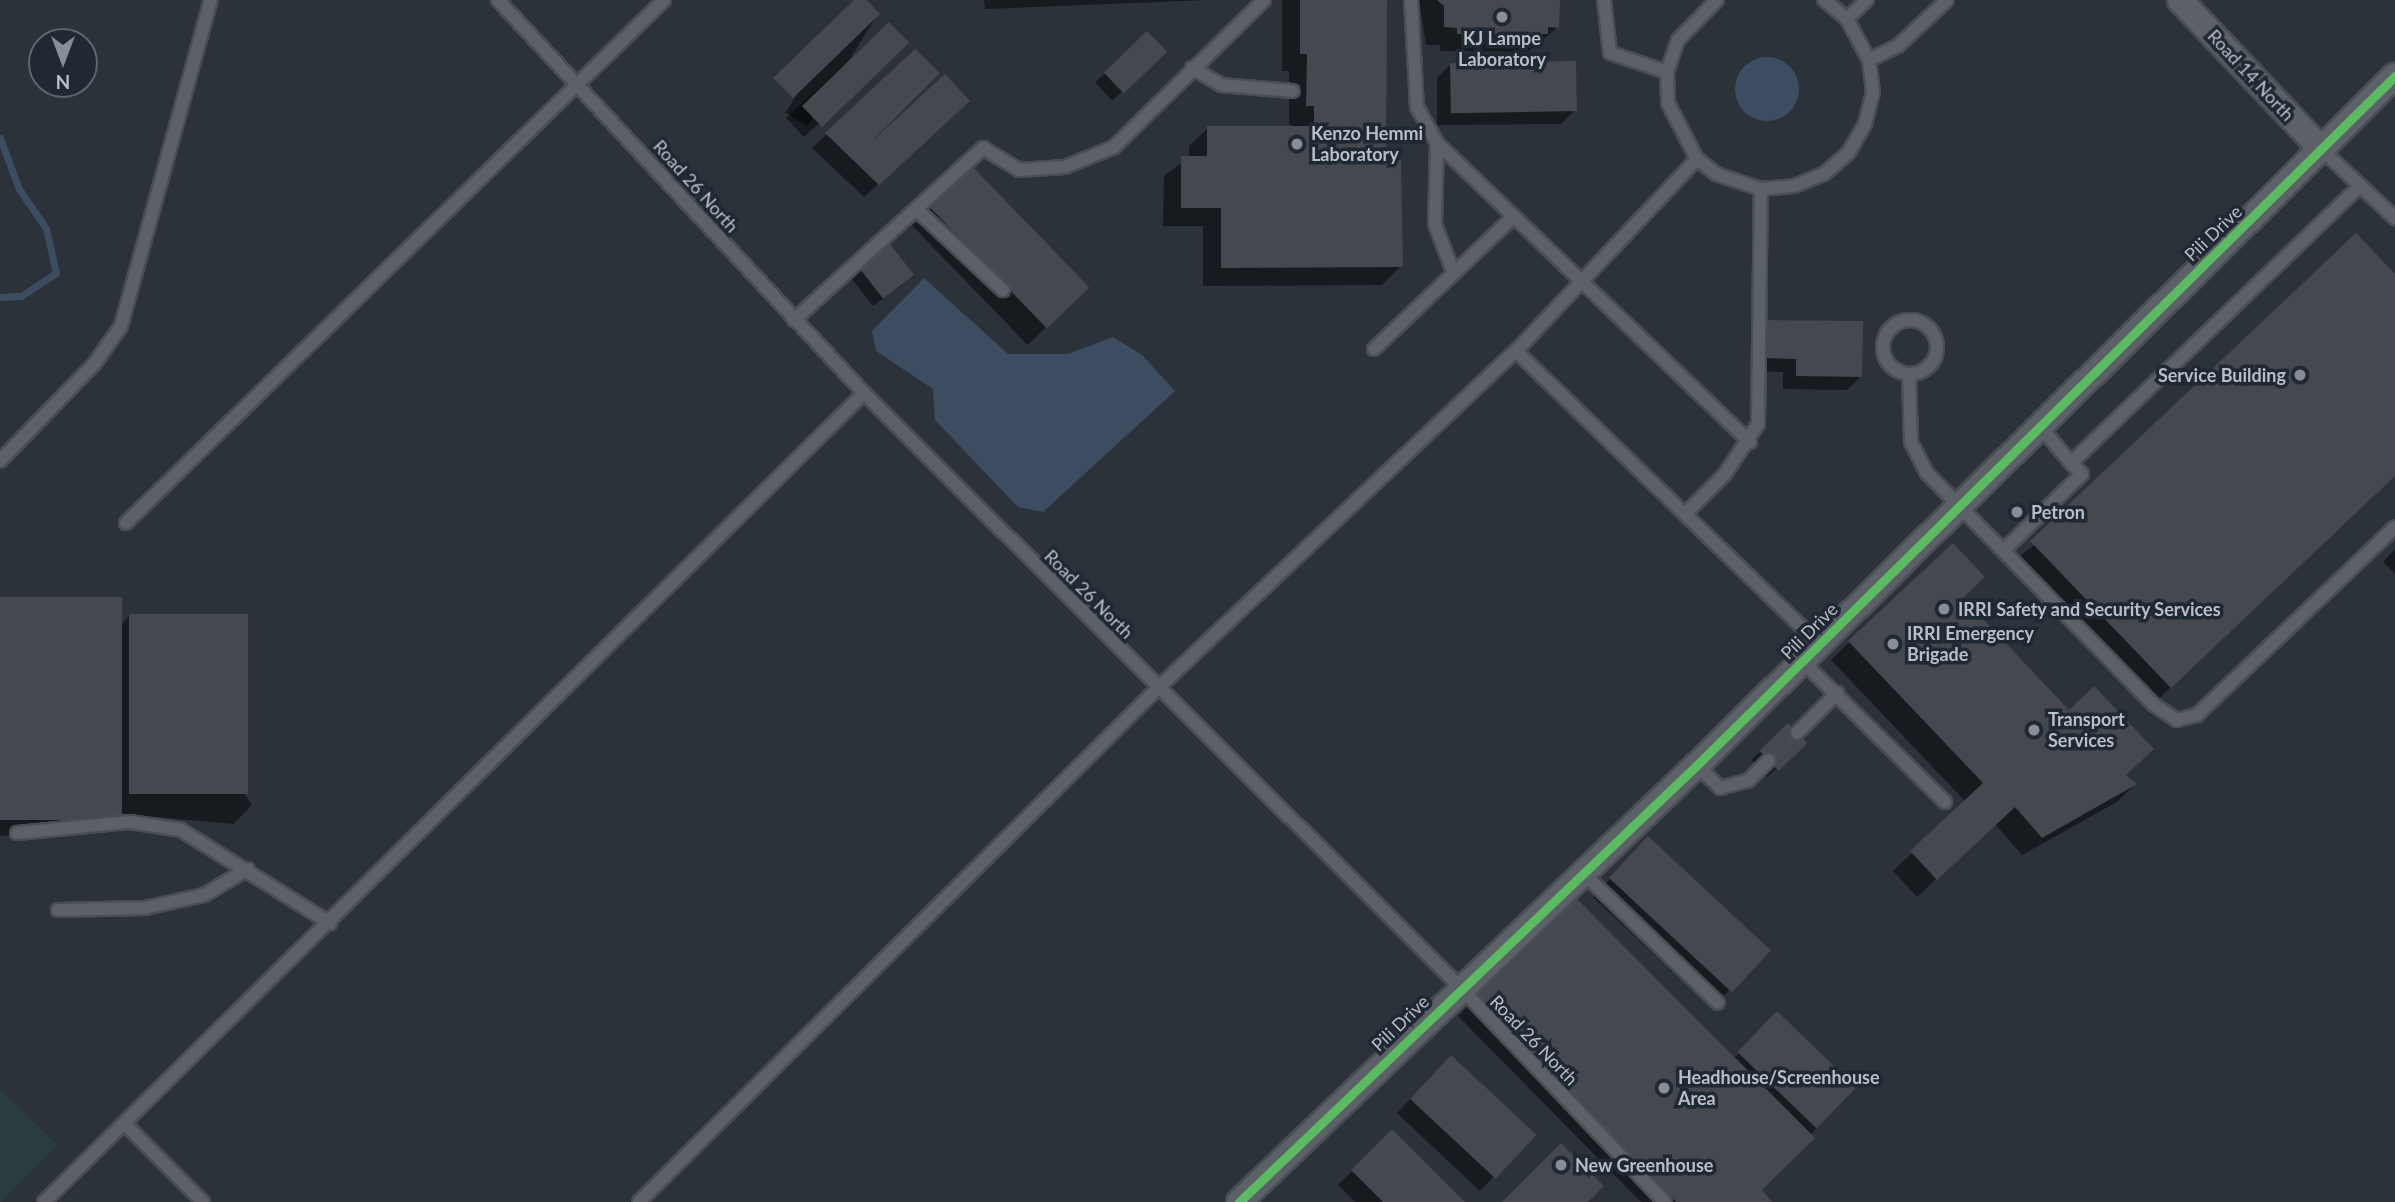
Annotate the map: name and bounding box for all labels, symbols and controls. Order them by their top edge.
marker: KJ Lampe Laboratory [1494,9,1510,25]
street label: Road 14 North [2203,25,2299,125]
north arrow [28,28,98,98]
place label: KJ Lampe Laboratory [1458,28,1546,70]
text: N [56,71,70,94]
place label: Kenzo Hemmi Laboratory [1311,123,1423,166]
street label: Road 26 North [649,135,743,237]
marker: Kenzo Hemmi Laboratory [1289,136,1305,152]
street label: Pili Drive [2180,201,2246,265]
place label: Service Building [2158,364,2286,386]
marker: Service Building [2292,367,2308,383]
place label: Petron [2031,501,2085,523]
marker: Petron [2009,504,2025,520]
street label: Road 26 North [1040,545,1138,643]
street label: Pili Drive [1776,598,1842,664]
place label: IRRI Safety and Security Services [1958,598,2222,620]
marker: IRRI Safety and Security Services [1936,601,1952,617]
place label: IRRI Emergency Brigade [1907,623,2034,666]
marker: IRRI Emergency Brigade [1885,636,1901,652]
place label: Transport Services [2048,709,2125,752]
marker: Transport Services [2026,722,2042,738]
street label: Pili Drive [1367,991,1433,1055]
street label: Road 26 North [1486,991,1582,1089]
place label: Headhouse/Screenhouse Area [1678,1067,1880,1110]
marker: Headhouse/Screenhouse Area [1656,1080,1672,1096]
place label: New Greenhouse [1575,1154,1714,1176]
marker: New Greenhouse [1553,1157,1569,1173]

